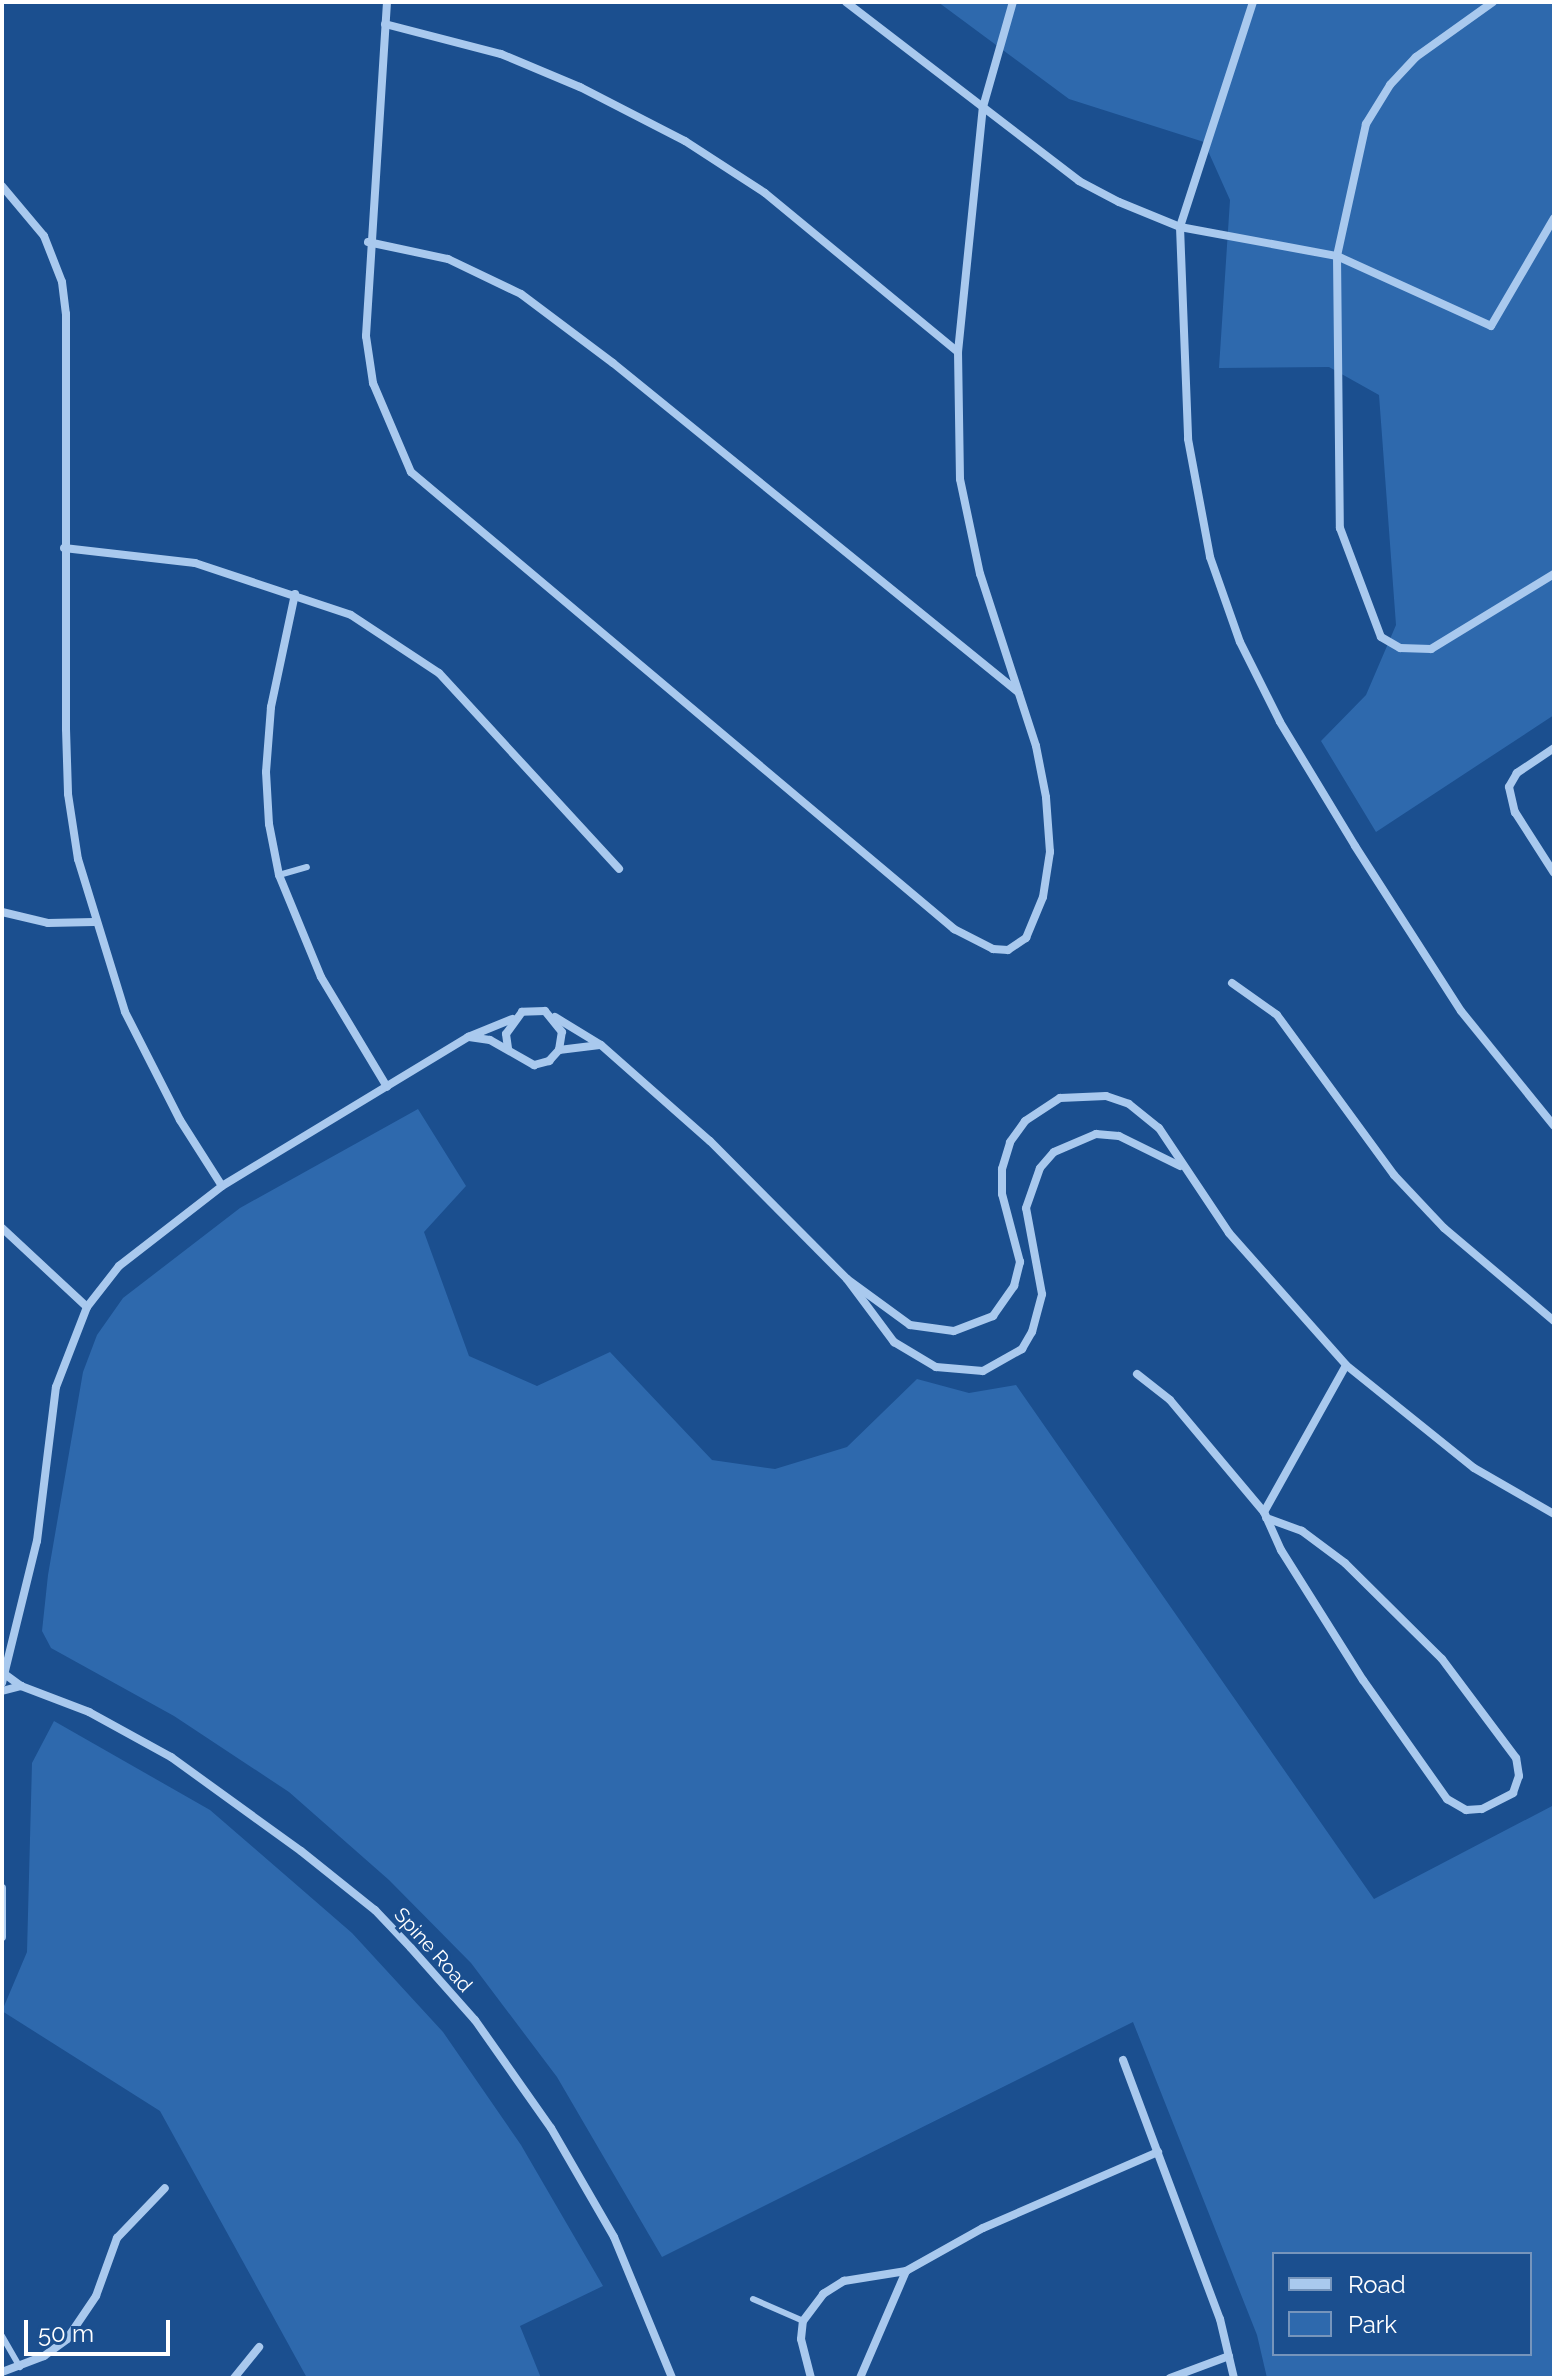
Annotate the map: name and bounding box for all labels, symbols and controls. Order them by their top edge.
street label: Spine Road [389,1903,477,1997]
legend [1272,2252,1532,2356]
text: Road [1348,2270,1406,2299]
scale bar [28,2304,174,2354]
text: Park [1348,2310,1397,2339]
text: 50 m [38,2319,94,2348]

